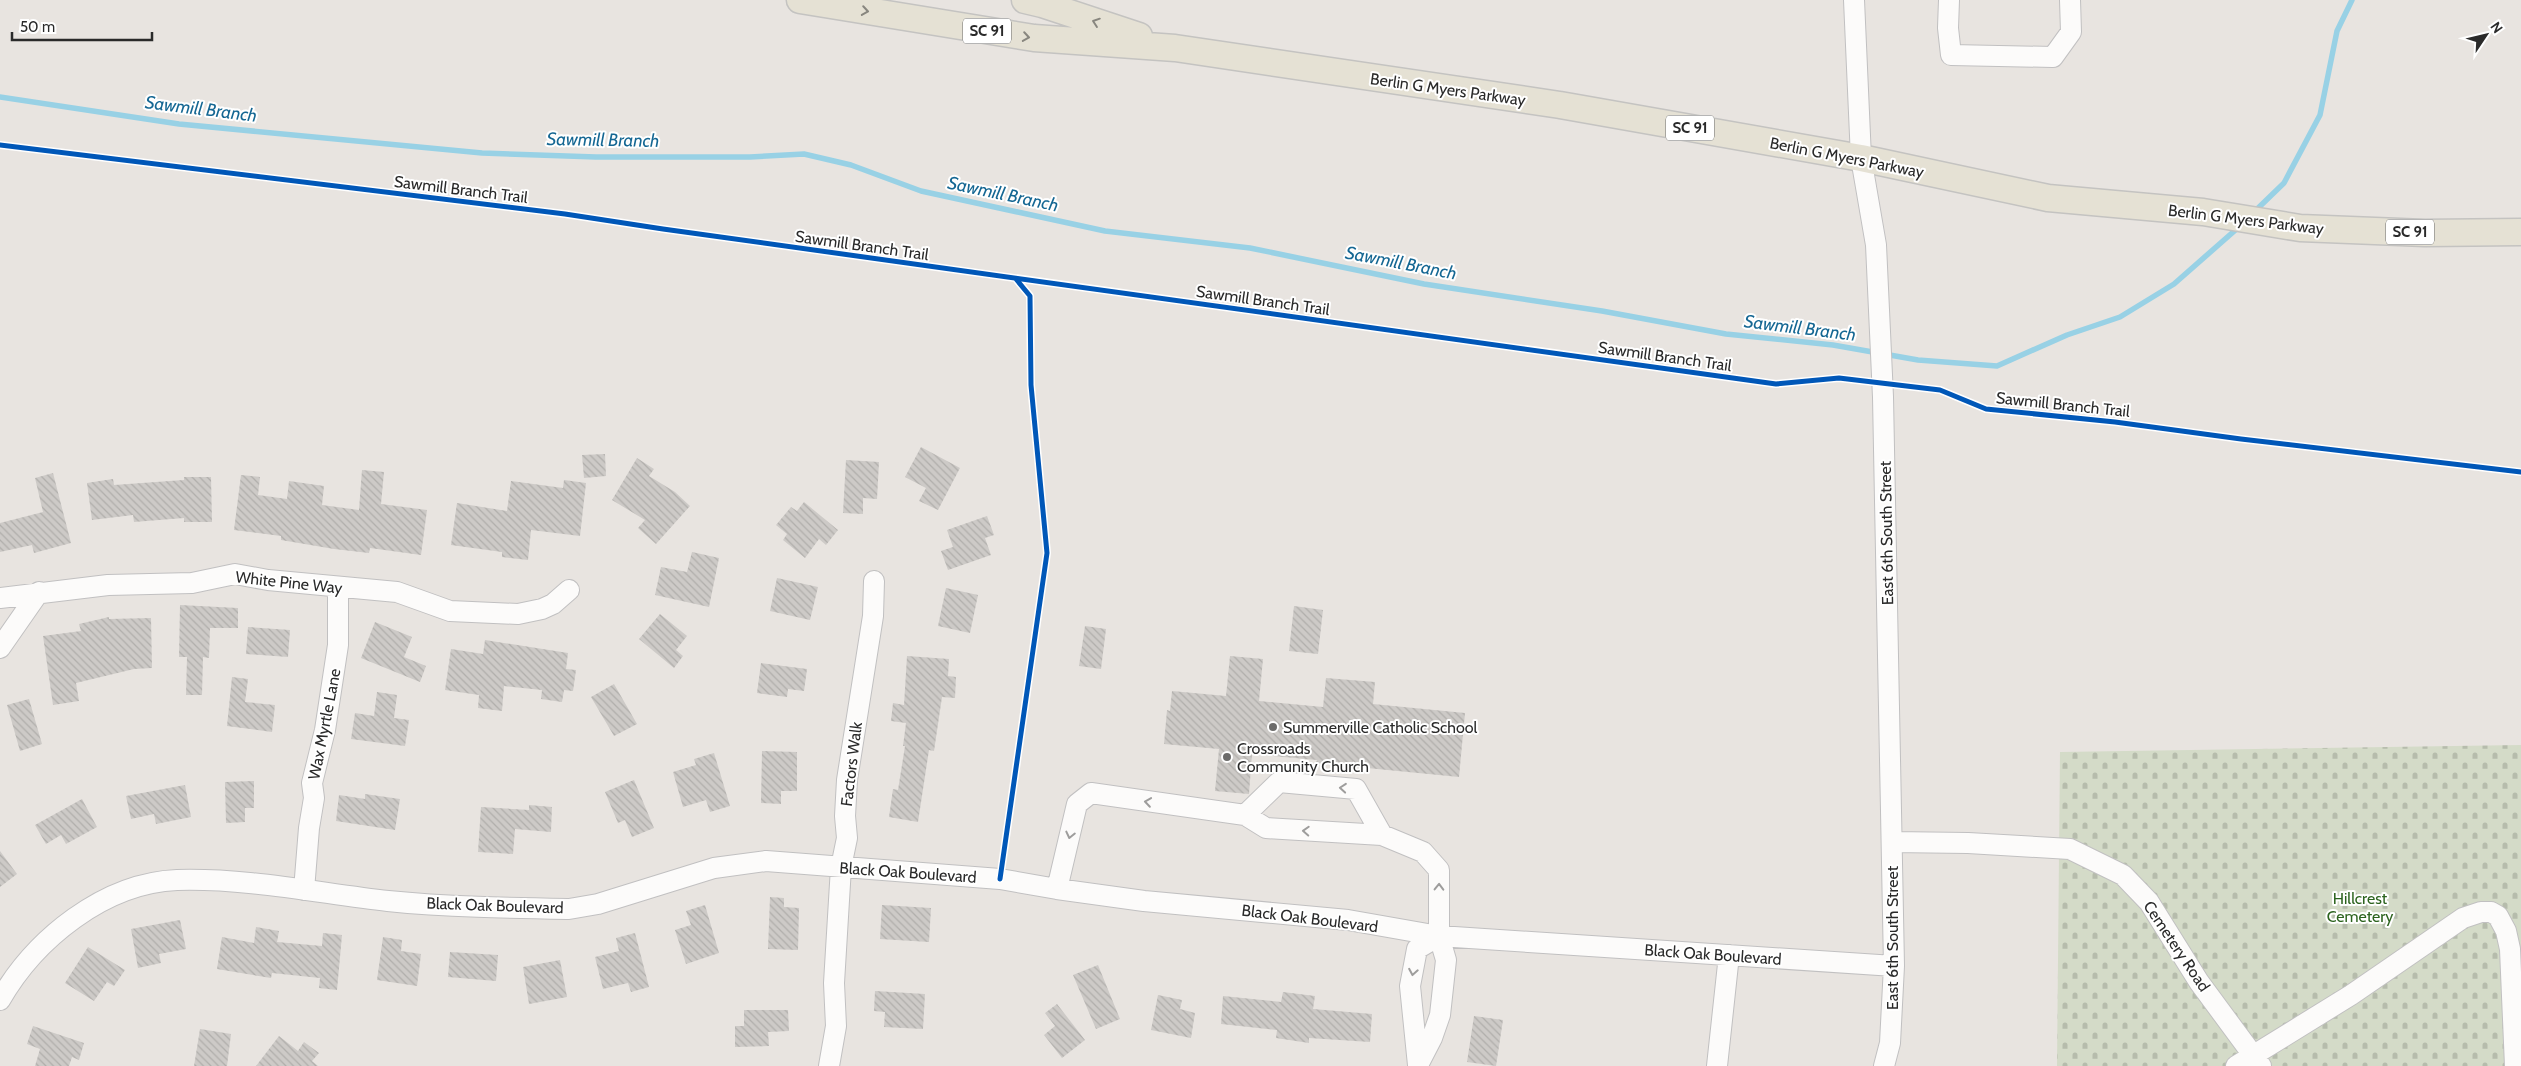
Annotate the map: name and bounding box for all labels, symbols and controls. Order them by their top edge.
one-way arrow [861,5,870,15]
scale bar [12,10,152,42]
north arrow [2461,10,2511,60]
one-way arrow [1092,17,1100,27]
text: 50 m [20,18,55,36]
road number: SC 91 [963,18,1011,44]
text: N [2486,18,2507,37]
one-way arrow [1022,31,1030,42]
street label: Berlin G Myers Parkway [1369,69,1527,110]
water label: Sawmill Branch [144,91,258,127]
road number: SC 91 [1666,116,1714,140]
water label: Sawmill Branch [546,128,660,152]
street label: Berlin G Myers Parkway [1768,133,1926,182]
street label: Sawmill Branch Trail [393,172,529,207]
water label: Sawmill Branch [946,172,1060,216]
street label: Berlin G Myers Parkway [2167,201,2325,238]
road number: SC 91 [2386,220,2434,244]
street label: Sawmill Branch Trail [794,227,930,264]
water label: Sawmill Branch [1344,241,1458,285]
street label: Sawmill Branch Trail [1195,282,1331,319]
water label: Sawmill Branch [1743,310,1857,346]
street label: Sawmill Branch Trail [1597,338,1733,375]
street label: Sawmill Branch Trail [1995,388,2131,421]
street label: East 6th South Street [1876,460,1897,605]
street label: White Pine Way [235,567,343,598]
street label: Wax Myrtle Lane [304,667,345,781]
place label: Summerville Catholic School [1283,718,1478,737]
street label: Factors Walk [837,720,866,807]
marker: Summerville Catholic School [1267,721,1279,733]
place label: Crossroads Community Church [1237,739,1369,776]
marker: Crossroads Community Church [1221,751,1233,763]
one-way arrow [1339,782,1347,793]
one-way arrow [1144,797,1153,807]
one-way arrow [1302,825,1310,836]
one-way arrow [1065,830,1076,839]
street label: Black Oak Boulevard [839,858,977,887]
street label: East 6th South Street [1883,865,1902,1010]
one-way arrow [1434,883,1444,891]
park label: Hillcrest Cemetery [2327,889,2393,926]
street label: Black Oak Boulevard [426,894,564,917]
street label: Cemetery Road [2139,897,2214,995]
street label: Black Oak Boulevard [1241,901,1379,936]
street label: Black Oak Boulevard [1644,940,1782,969]
one-way arrow [1408,967,1418,976]

